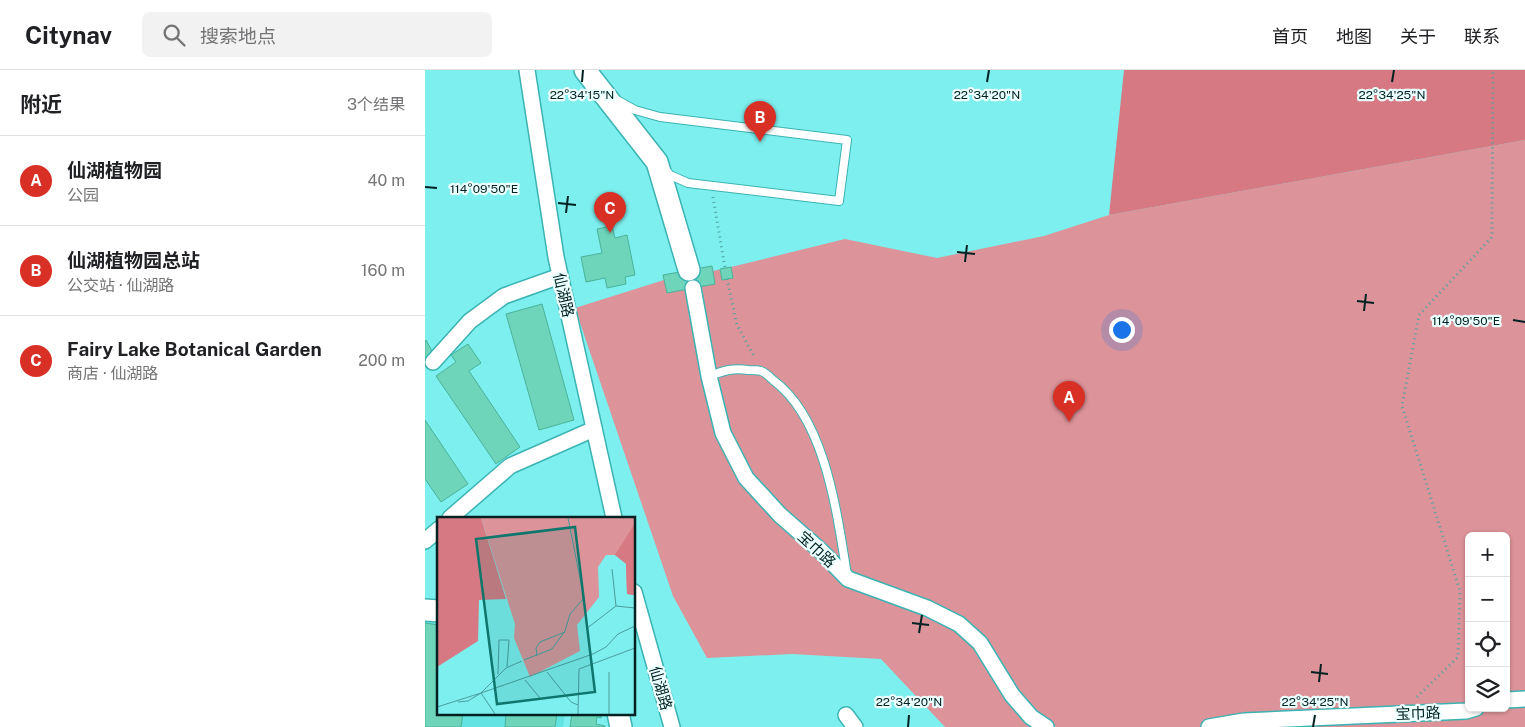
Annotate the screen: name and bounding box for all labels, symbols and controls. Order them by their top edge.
search box [142,12,492,57]
text: Citynav [25,21,112,49]
icon: search [160,21,188,49]
text: 搜索地点 [200,25,276,47]
text: 首页 [1272,26,1308,47]
text: 地图 [1336,26,1372,47]
text: 关于 [1400,26,1436,47]
text: 联系 [1464,26,1500,47]
text: 22°34'15"N [550,88,614,102]
text: 22°34'20"N [954,88,1020,102]
text: 22°34'25"N [1359,88,1425,102]
text: 附近 [20,92,62,117]
text: 3个结果 [347,95,405,114]
pin: B [744,101,776,142]
text: 仙湖植物园 [67,159,162,181]
text: A [30,171,42,190]
text: 40 m [367,171,405,190]
text: 114°09'50"E [450,182,518,196]
text: 公园 [67,186,99,205]
pin: C [594,192,626,233]
text: 仙湖植物园总站 [67,249,200,271]
text: B [31,261,41,280]
text: 160 m [361,261,405,280]
street label: 仙湖路 [551,271,577,319]
text: 公交站 · 仙湖路 [67,276,174,295]
text: 114°09'50"E [1432,314,1500,328]
your location [1109,317,1135,343]
text: Fairy Lake Botanical Garden [67,338,322,360]
text: C [30,351,42,370]
text: 200 m [358,351,405,370]
text: 商店 · 仙湖路 [67,364,158,383]
pin: A [1053,381,1085,422]
inset map [437,517,635,714]
street label: 宝巾路 [795,527,839,571]
map controls [1465,532,1510,712]
button: + [1465,532,1510,577]
button: − [1465,577,1510,622]
button: locate [1465,622,1510,667]
street label: 仙湖路 [647,664,675,712]
button: layers [1465,667,1510,712]
text: 22°34'20"N [876,695,942,709]
text: 22°34'25"N [1282,695,1348,709]
street label: 宝巾路 [1395,704,1441,722]

